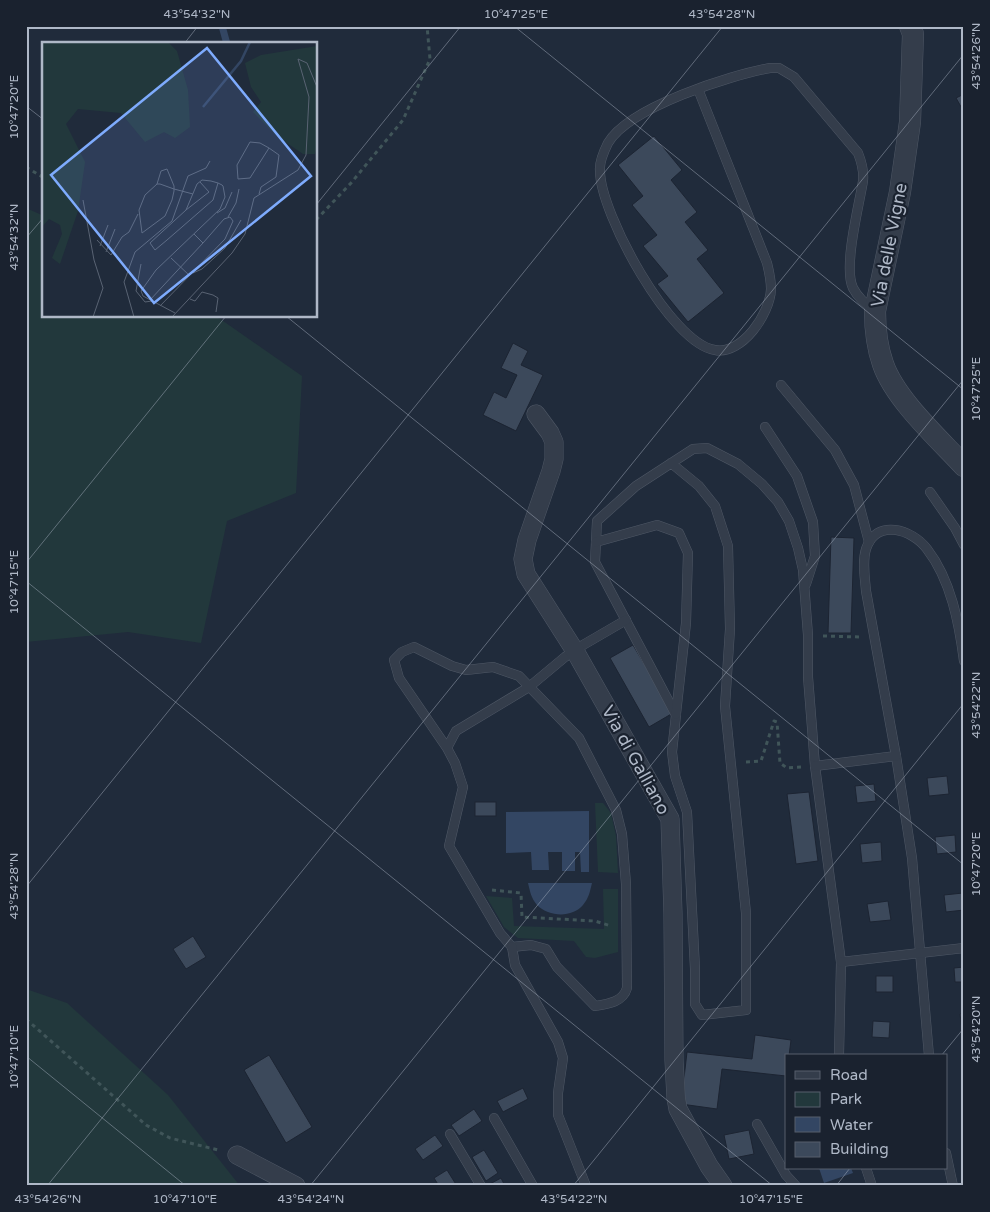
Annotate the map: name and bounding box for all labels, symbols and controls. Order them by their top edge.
text: 43°54'32"N [164,7,231,21]
text: 10°47'25"E [484,7,549,21]
text: 43°54'28"N [689,7,756,21]
text: 43°54'26"N [969,23,983,90]
inset map [42,42,318,318]
text: 10°47'20"E [7,74,21,139]
street label: Via delle Vigne [866,181,912,309]
text: 43°54'32"N [7,204,21,271]
text: 10°47'25"E [969,356,983,421]
text: 10°47'15"E [7,549,21,614]
text: 43°54'22"N [969,672,983,739]
street label: Via di Galliano [597,702,675,818]
text: 10°47'20"E [969,831,983,896]
text: 43°54'28"N [7,853,21,920]
text: 43°54'20"N [969,996,983,1063]
text: 10°47'10"E [7,1024,21,1089]
legend [785,1054,948,1170]
text: Road [830,1066,868,1084]
text: Park [830,1090,862,1108]
text: Water [830,1116,873,1134]
text: Building [830,1140,889,1158]
text: 43°54'26"N [15,1192,82,1206]
text: 10°47'10"E [153,1192,218,1206]
text: 43°54'24"N [278,1192,345,1206]
text: 43°54'22"N [541,1192,608,1206]
text: 10°47'15"E [739,1192,804,1206]

